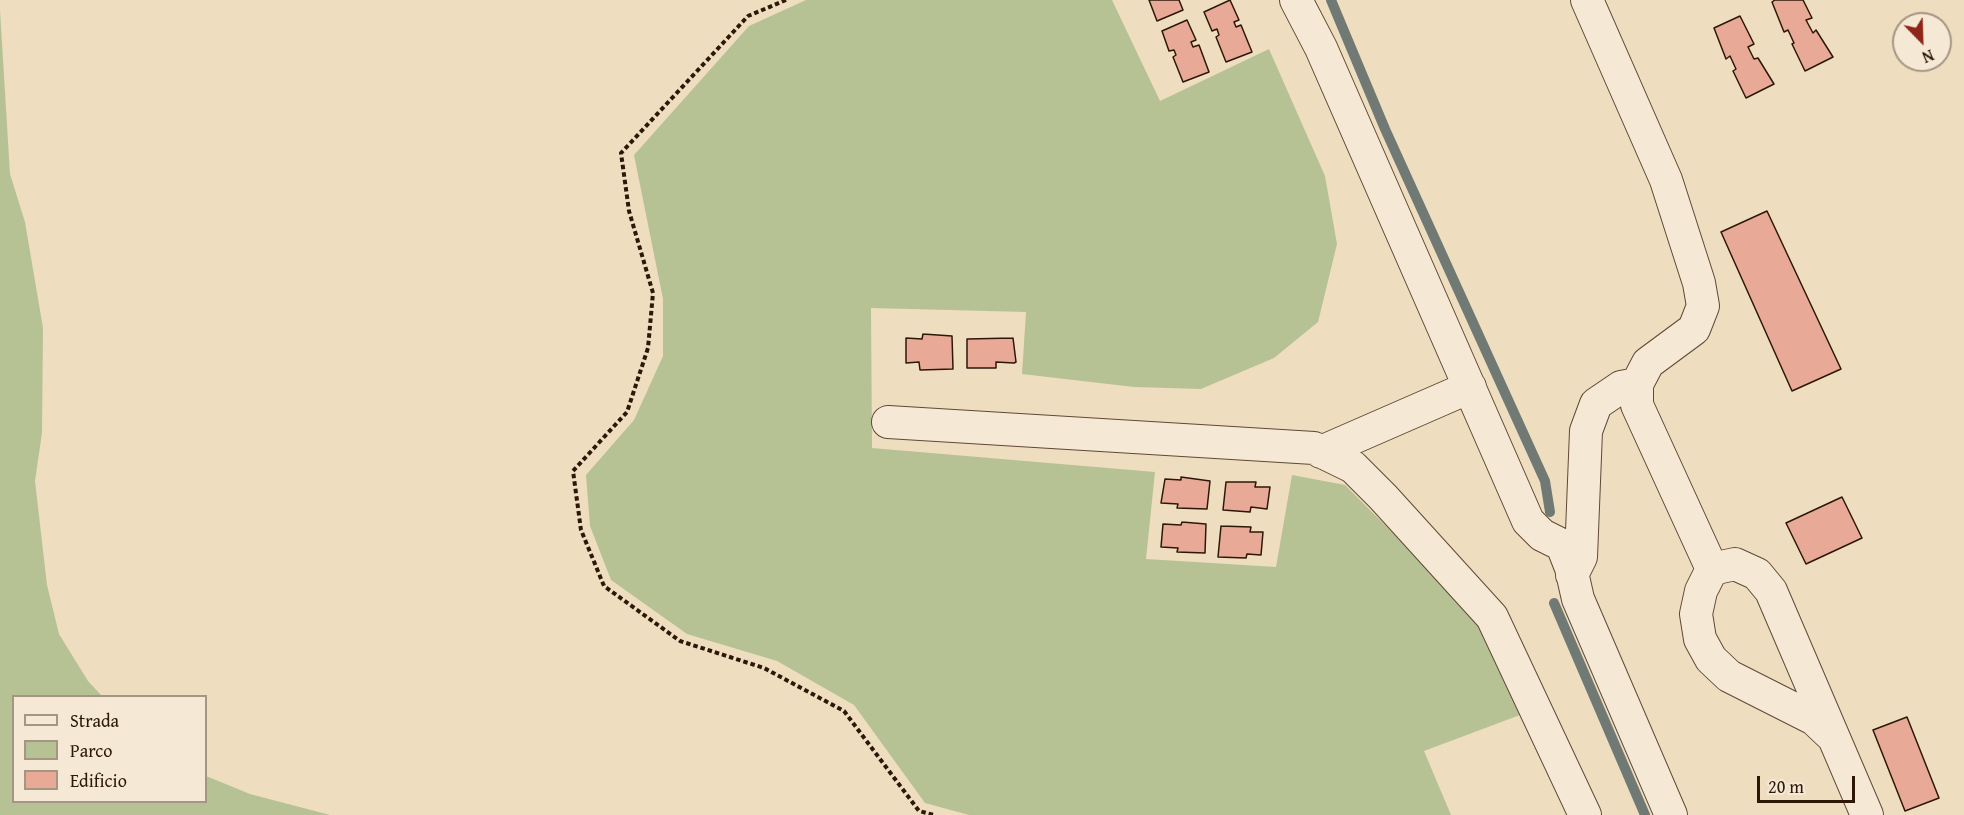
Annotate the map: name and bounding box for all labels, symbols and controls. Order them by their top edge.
north arrow [1892,12,1952,72]
text: N [1919,44,1938,70]
legend [12,695,207,803]
text: Strada [70,707,119,734]
text: Parco [70,737,113,764]
scale bar [1760,764,1858,802]
text: Edificio [70,767,127,794]
text: 20 m [1768,773,1804,800]

